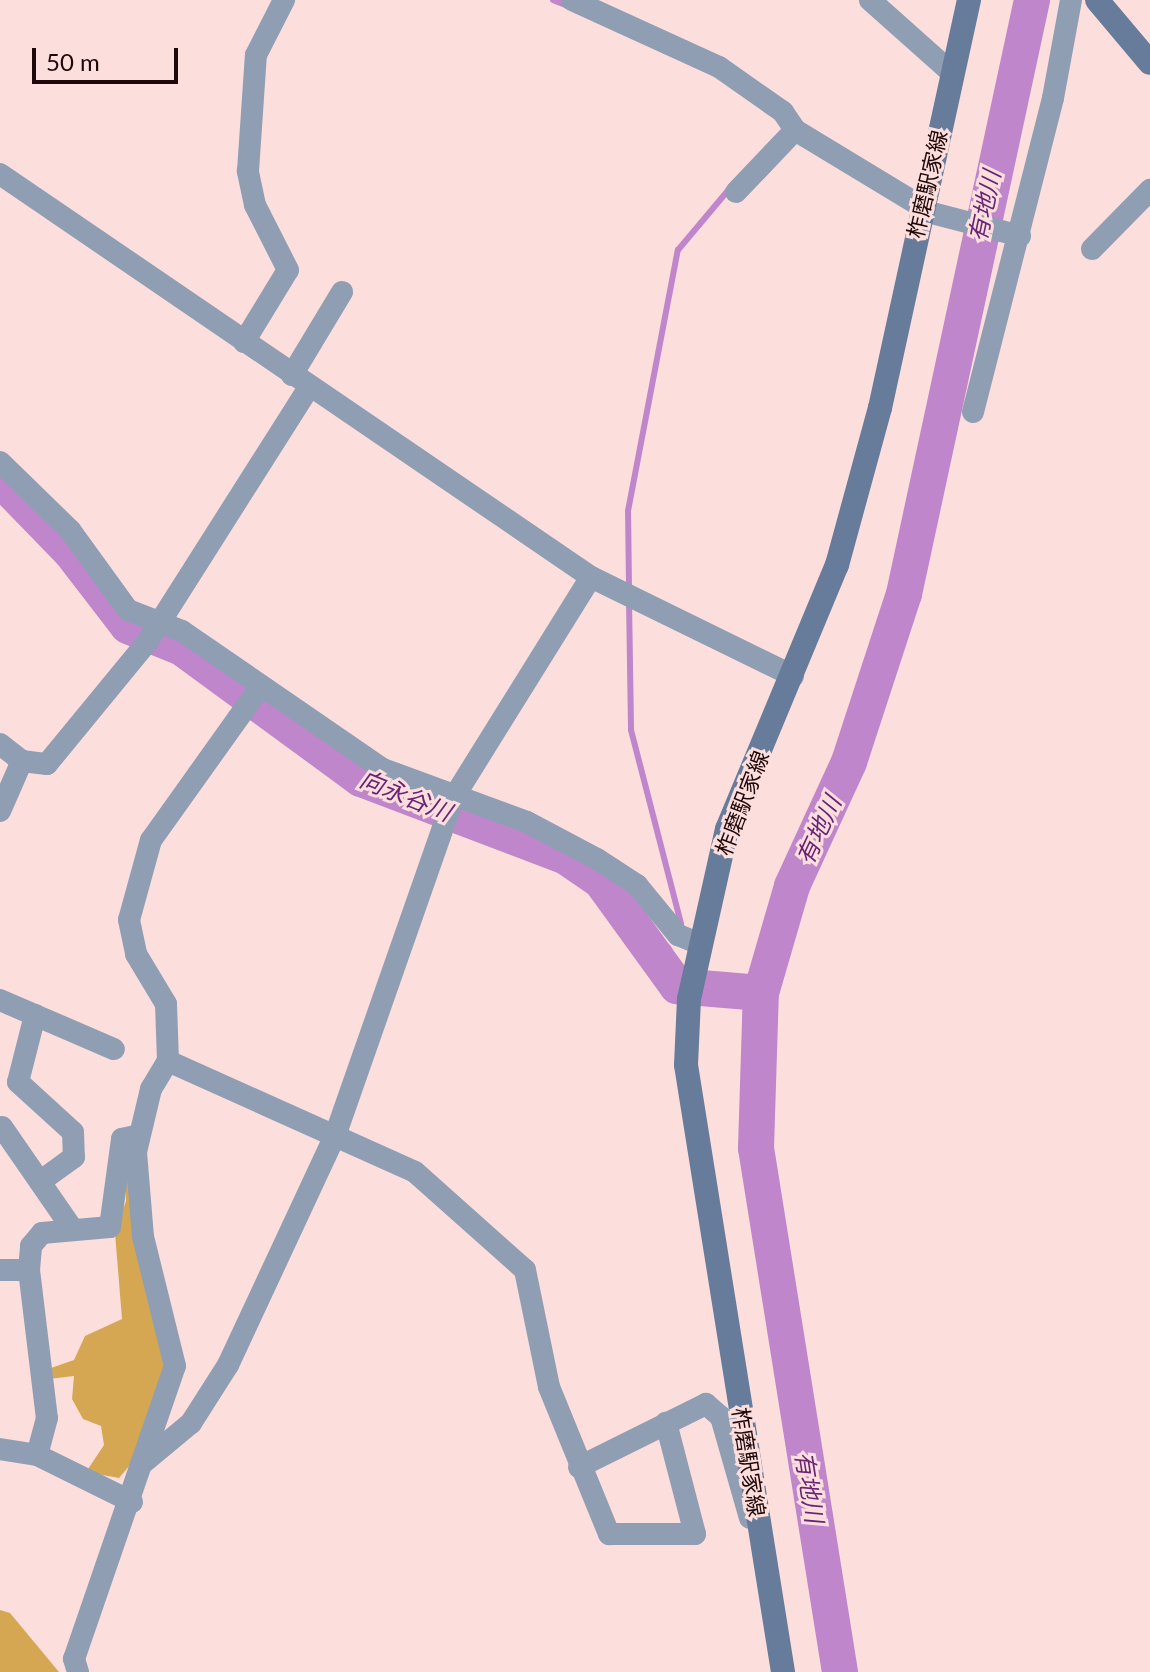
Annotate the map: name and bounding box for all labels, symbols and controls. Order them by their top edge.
scale bar [36,32,182,82]
text: 50 m [46,47,100,76]
street label: 柞磨駅家線 [902,127,952,241]
water label: 有地川 [962,168,1006,244]
street label: 柞磨駅家線 [710,747,774,859]
water label: 向永谷川 [356,764,456,826]
water label: 有地川 [790,791,846,869]
street label: 柞磨駅家線 [727,1406,771,1518]
water label: 有地川 [790,1449,830,1525]

